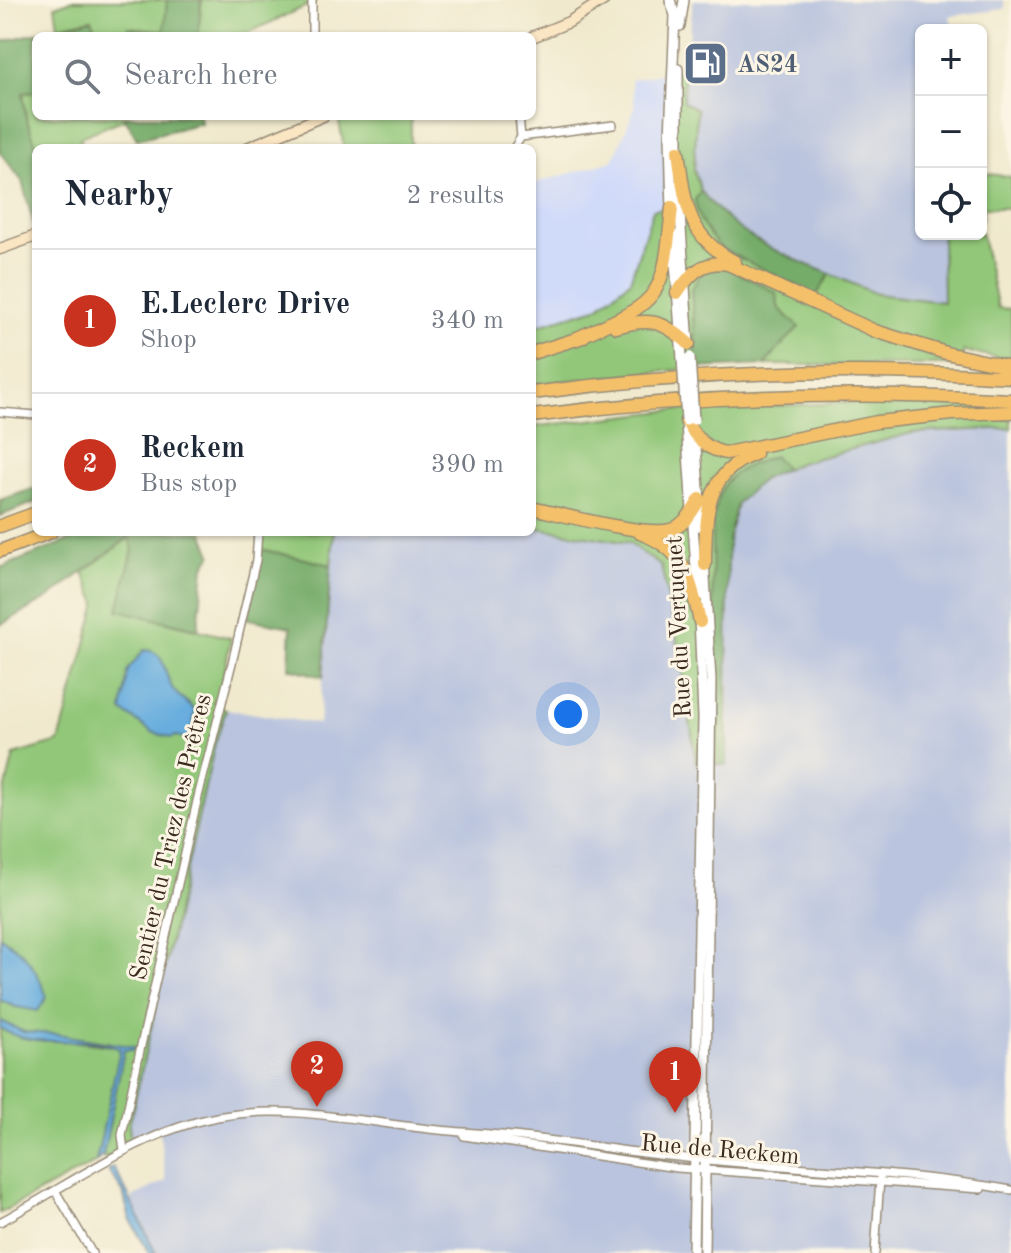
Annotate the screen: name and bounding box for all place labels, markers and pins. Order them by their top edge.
fuel station icon: AS24 [682,40,730,88]
place label: AS24 [737,54,798,78]
pin: 2 [291,1041,343,1107]
pin: 1 [649,1047,701,1113]

